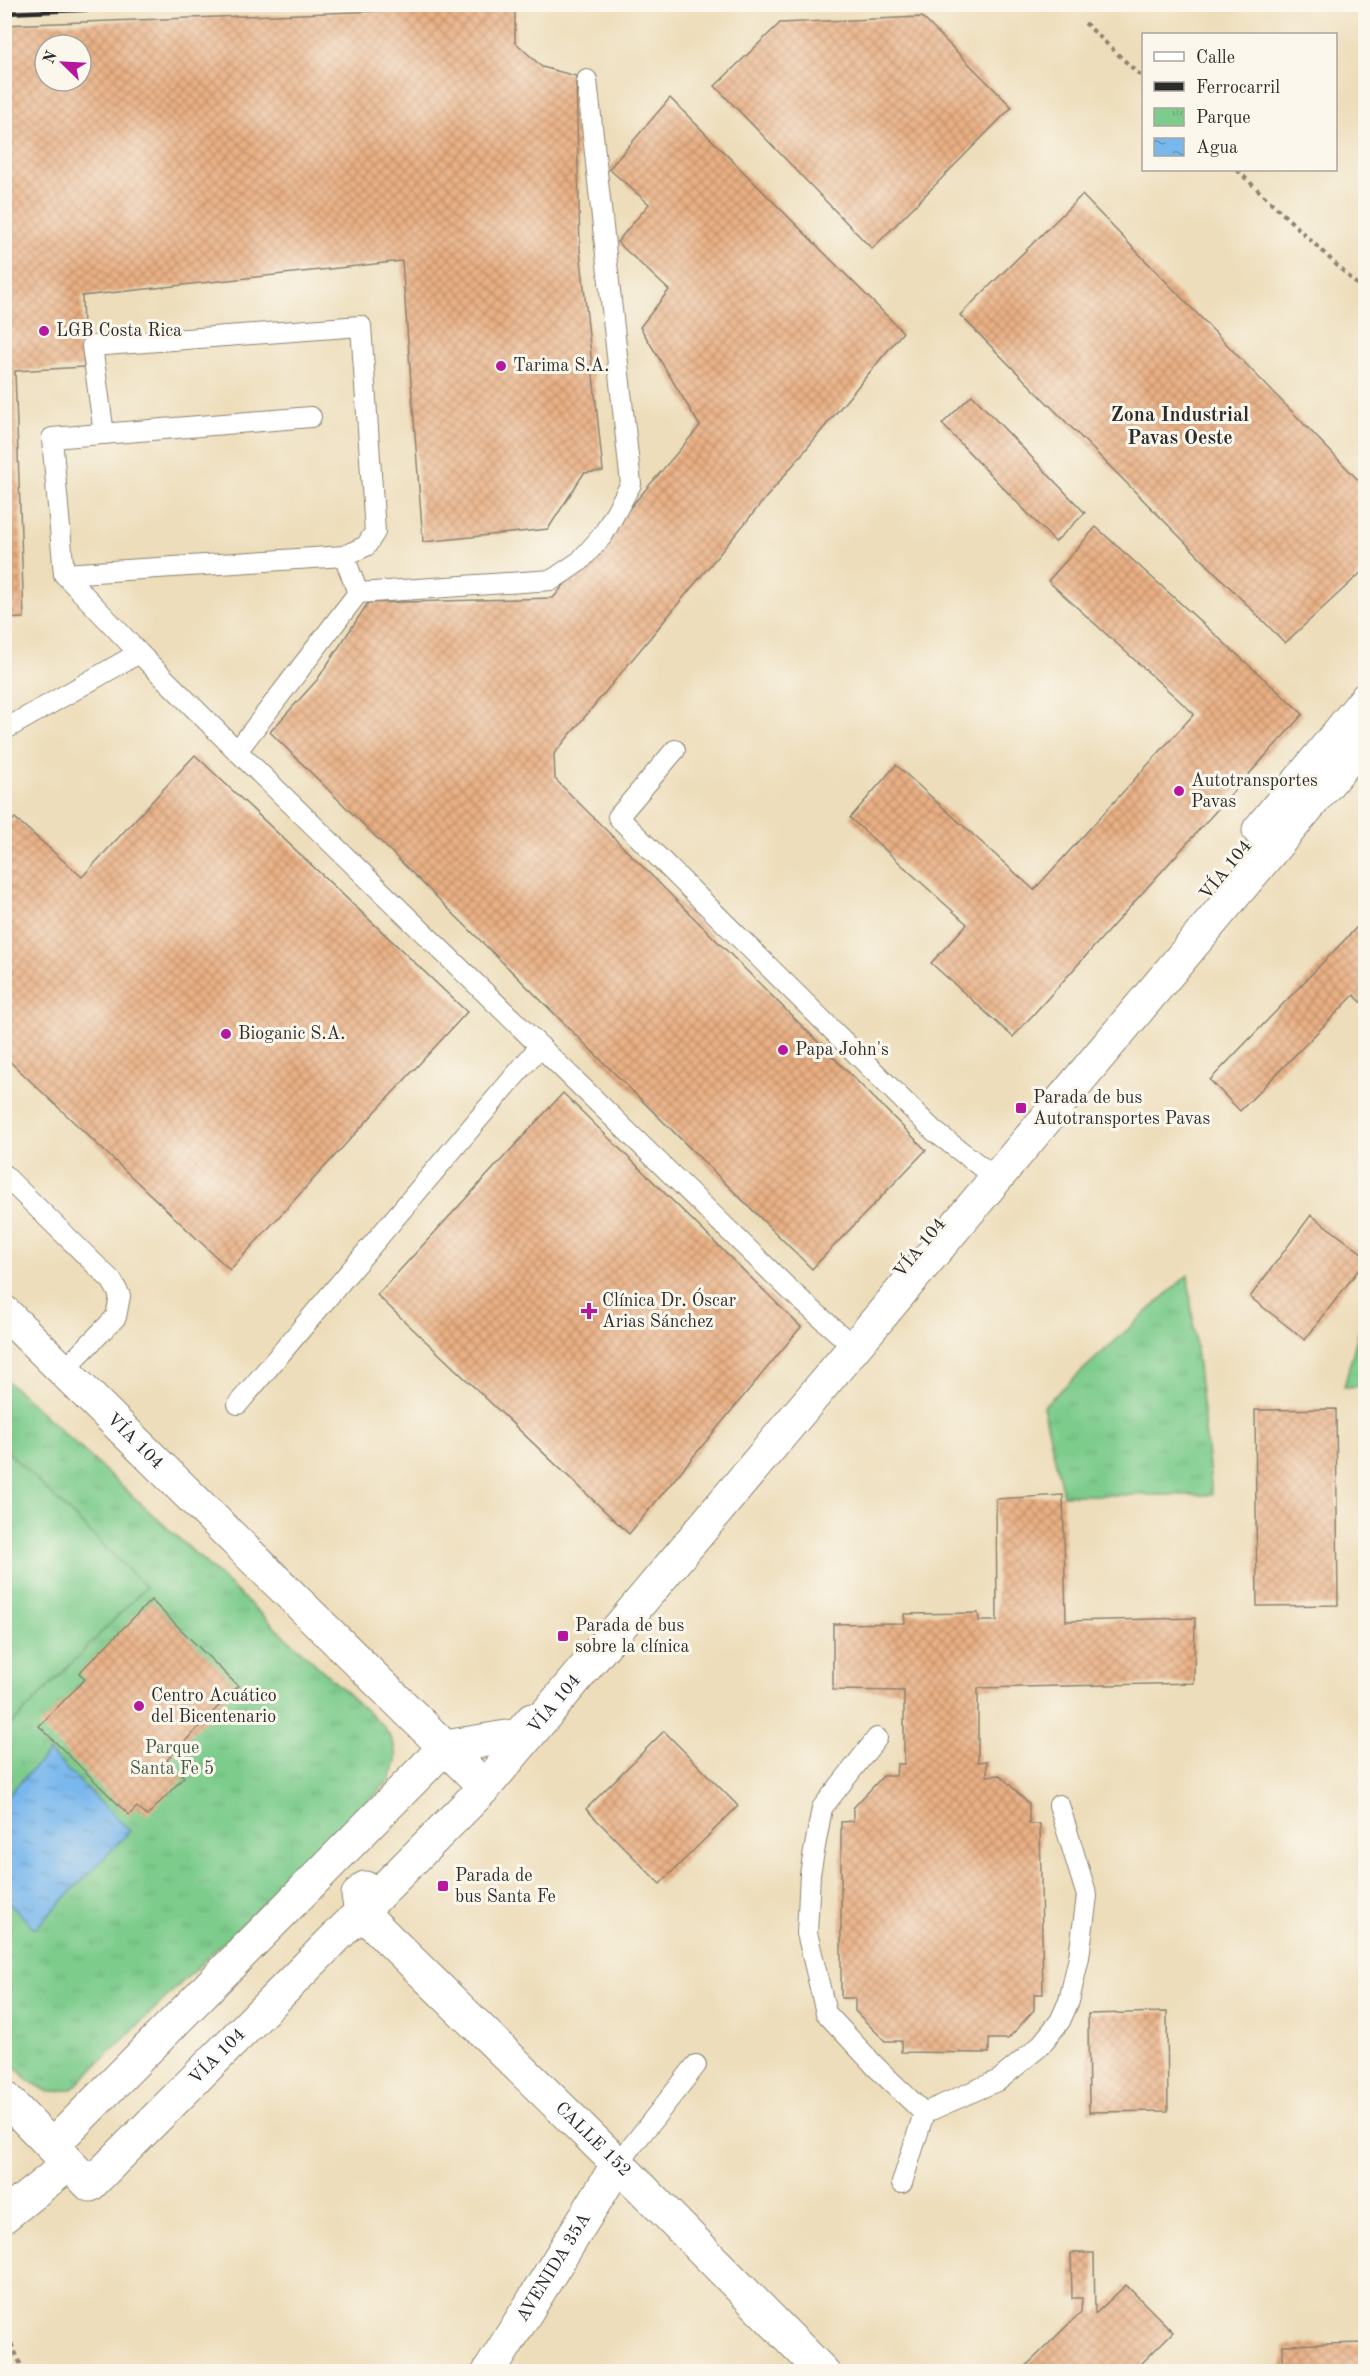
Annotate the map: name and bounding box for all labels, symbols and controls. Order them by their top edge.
north arrow [33,33,93,93]
legend [1142,33,1337,171]
text: N [41,48,61,67]
text: Calle [1196,49,1235,67]
text: Ferrocarril [1196,79,1280,97]
text: Parque [1196,109,1251,127]
text: Agua [1196,139,1238,157]
place label: LGB Costa Rica [56,322,182,340]
marker: LGB Costa Rica [37,324,51,338]
place label: Tarima S.A. [513,357,609,375]
marker: Tarima S.A. [494,359,508,373]
district label: Zona Industrial Pavas Oeste [1111,406,1249,449]
place label: Autotransportes Pavas [1191,772,1318,811]
marker: Autotransportes Pavas [1172,784,1186,798]
street label: VÍA 104 [1194,834,1255,903]
place label: Bioganic S.A. [238,1025,345,1043]
marker: Bioganic S.A. [219,1027,233,1041]
place label: Papa John's [795,1041,889,1059]
marker: Papa John's [776,1043,790,1057]
place label: Parada de bus Autotransportes Pavas [1033,1089,1210,1128]
marker: Parada de bus Autotransportes Pavas [1014,1101,1028,1115]
street label: VÍA 104 [888,1212,949,1281]
place label: Clínica Dr. Óscar Arias Sánchez [602,1287,737,1331]
marker: Clínica Dr. Óscar Arias Sánchez [580,1302,598,1320]
street label: VÍA 104 [103,1410,167,1473]
place label: Parada de bus sobre la clínica [575,1617,689,1656]
marker: Parada de bus sobre la clínica [556,1629,570,1643]
street label: VÍA 104 [525,1671,584,1737]
place label: Centro Acuático del Bicentenario [151,1687,277,1726]
marker: Centro Acuático del Bicentenario [132,1699,146,1713]
park label: Parque Santa Fe 5 [130,1739,214,1778]
place label: Parada de bus Santa Fe [455,1867,556,1906]
marker: Parada de bus Santa Fe [436,1879,450,1893]
street label: VÍA 104 [186,2025,249,2088]
street label: CALLE 152 [552,2099,634,2180]
street label: AVENIDA 35A [513,2210,594,2325]

